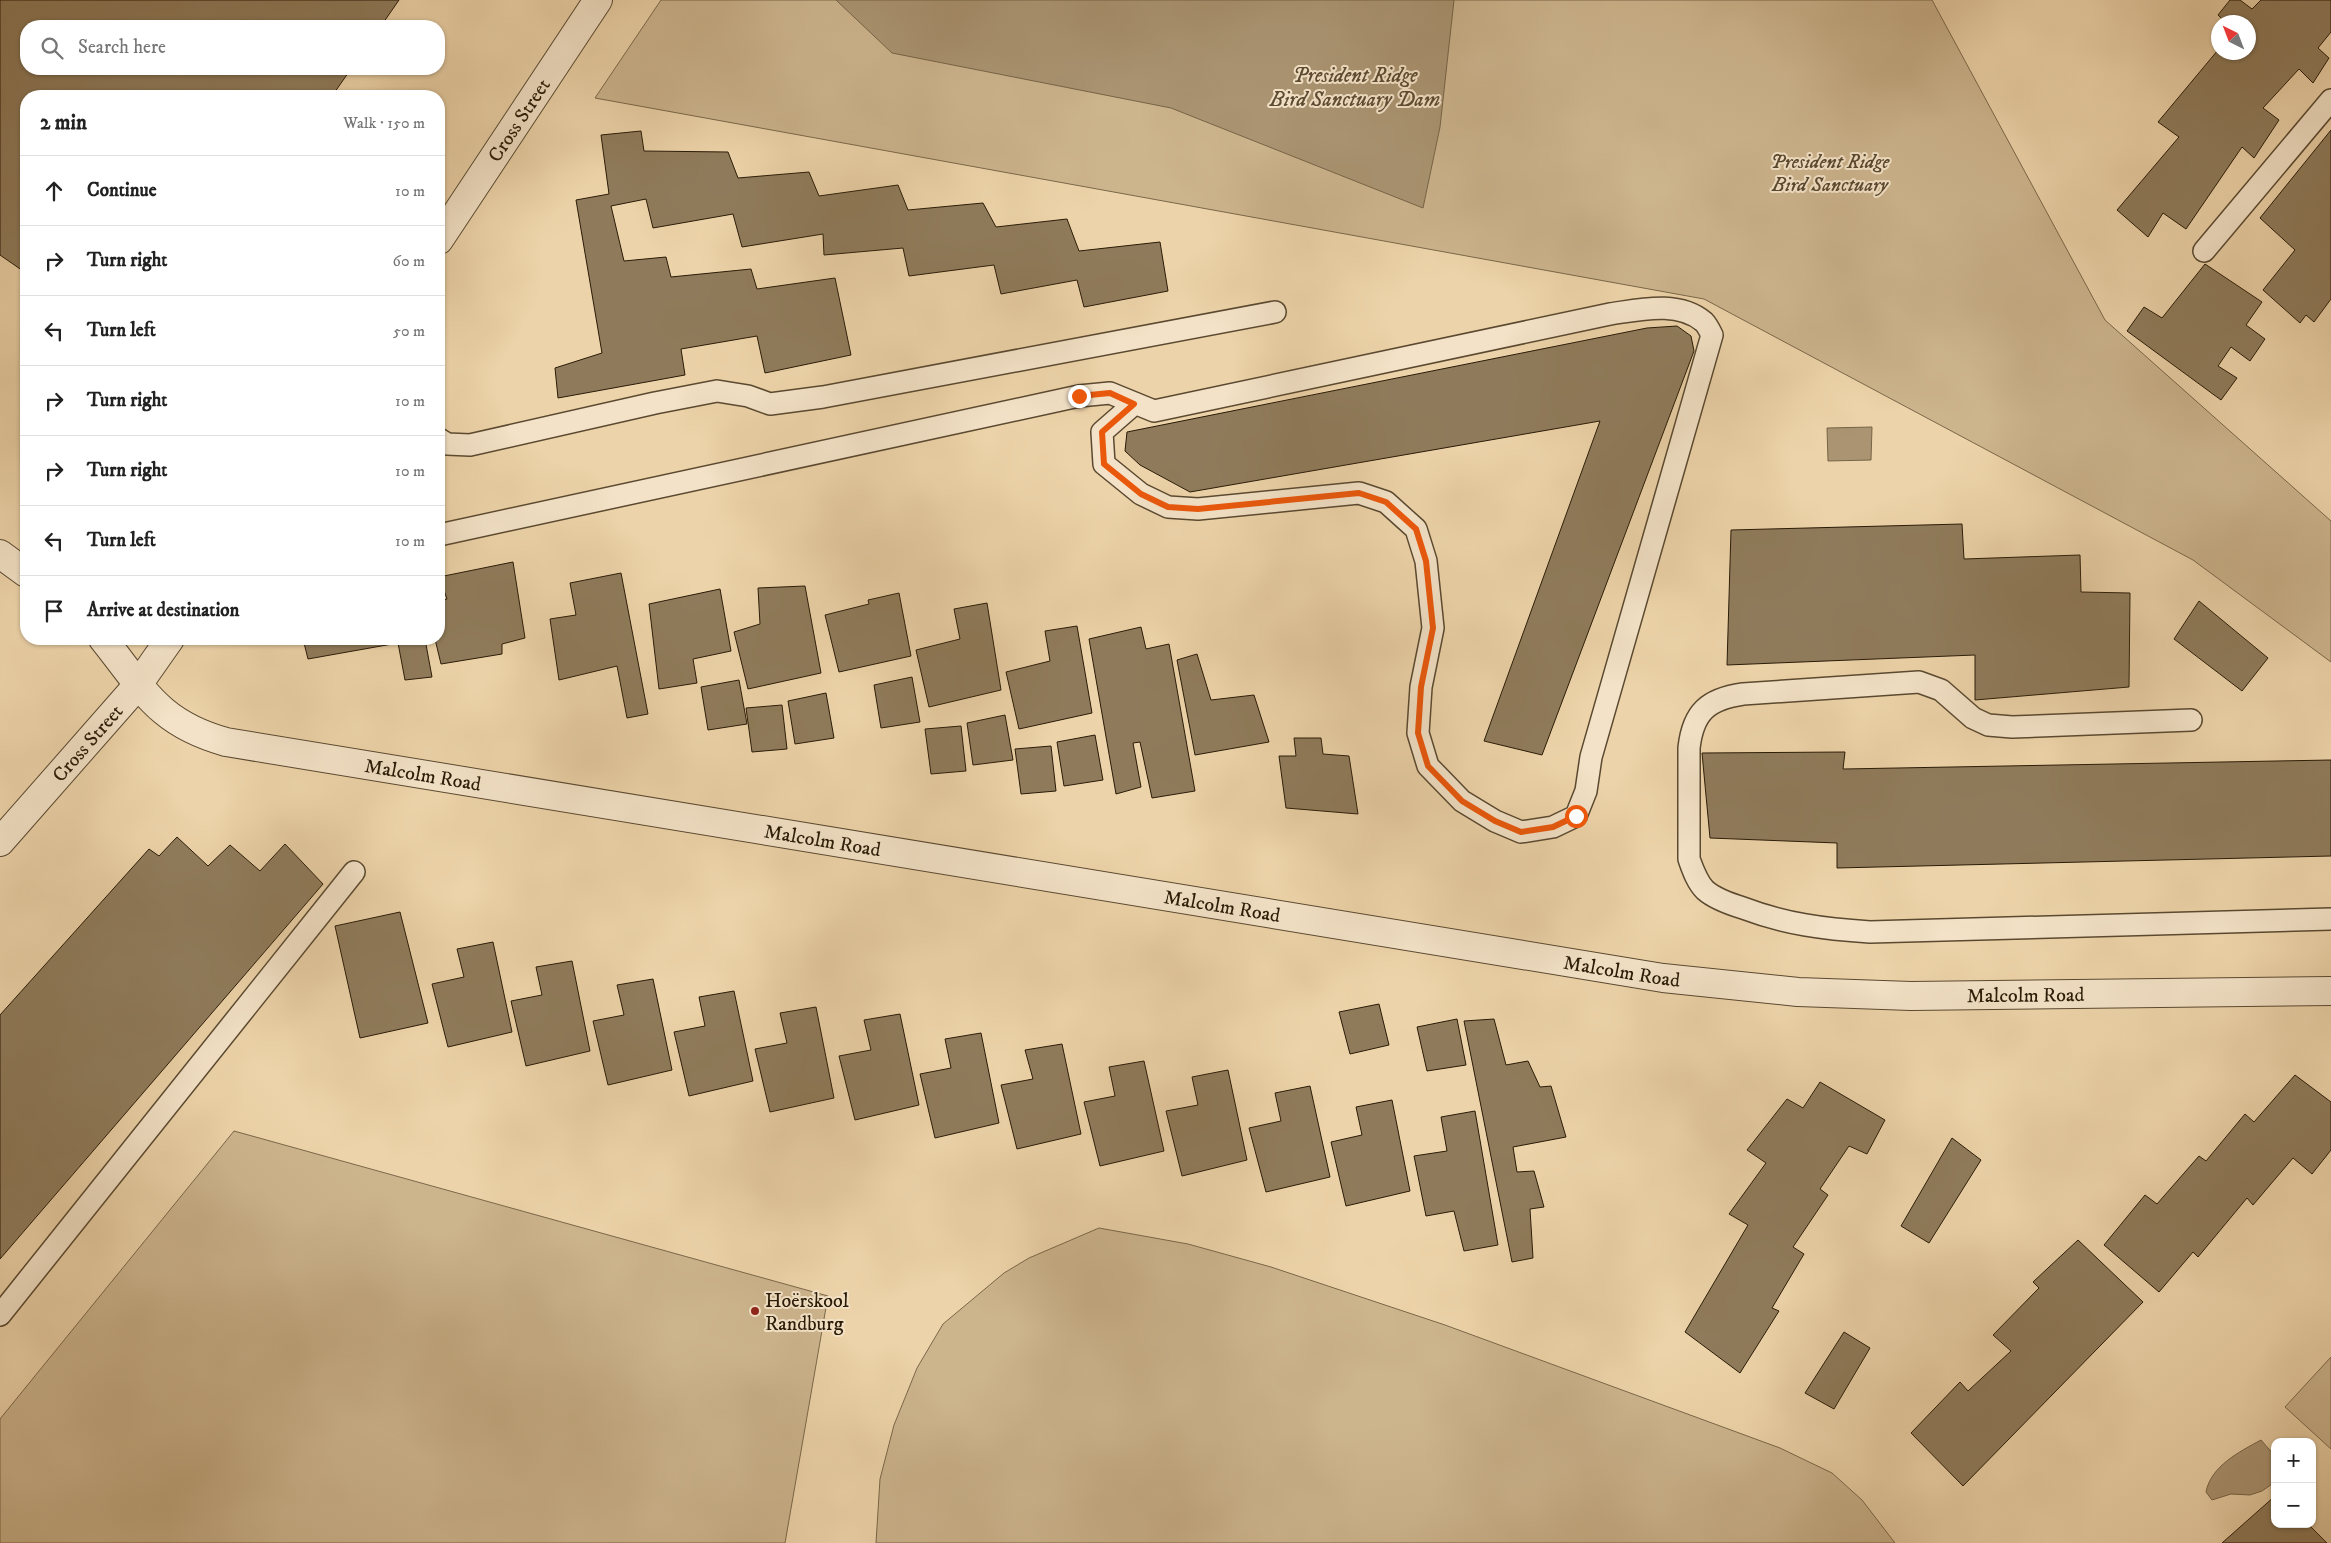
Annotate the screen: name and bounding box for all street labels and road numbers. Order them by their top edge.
street label: Cross Street [483,74,557,167]
street label: Cross Street [47,700,129,788]
street label: Malcolm Road [363,754,483,798]
street label: Malcolm Road [762,820,882,863]
street label: Malcolm Road [1162,885,1282,929]
street label: Malcolm Road [1561,951,1681,994]
street label: Malcolm Road [1966,983,2085,1009]

